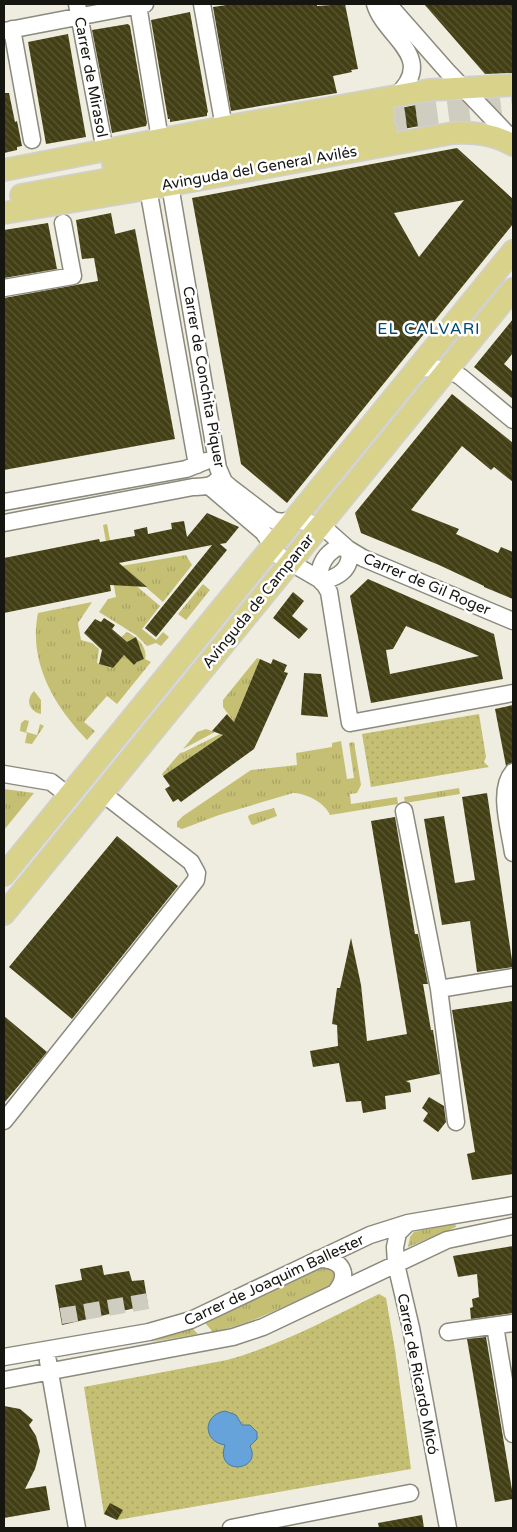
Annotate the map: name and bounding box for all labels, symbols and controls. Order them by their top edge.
street label: Carrer de Mirasol [70,15,112,139]
street label: Avinguda del General Avilés [160,142,358,194]
street label: Carrer de Conchita Piquer [179,285,229,469]
district label: EL CALVARI [377,319,481,339]
street label: Avinguda de Campanar [198,530,318,672]
street label: Carrer de Gil Roger [361,549,493,619]
street label: Carrer de Joaquim Ballester [181,1230,367,1330]
street label: Carrer de Ricardo Micó [394,1292,442,1456]

